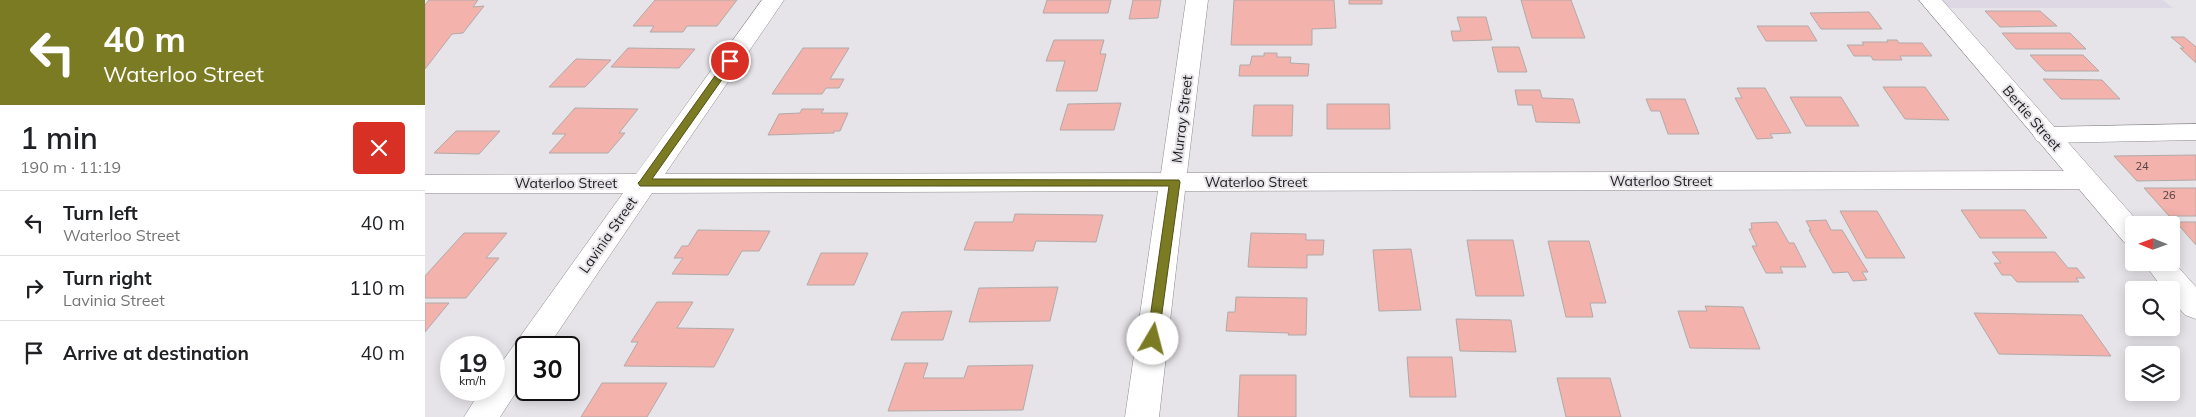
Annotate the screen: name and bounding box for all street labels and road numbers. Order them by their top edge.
street label: Murray Street [1168,74,1196,164]
street label: Bertie Street [1999,82,2065,154]
street label: Waterloo Street [1610,172,1712,190]
street label: Waterloo Street [1205,173,1307,191]
street label: Waterloo Street [515,174,617,192]
street label: Lavinia Street [575,193,641,277]

